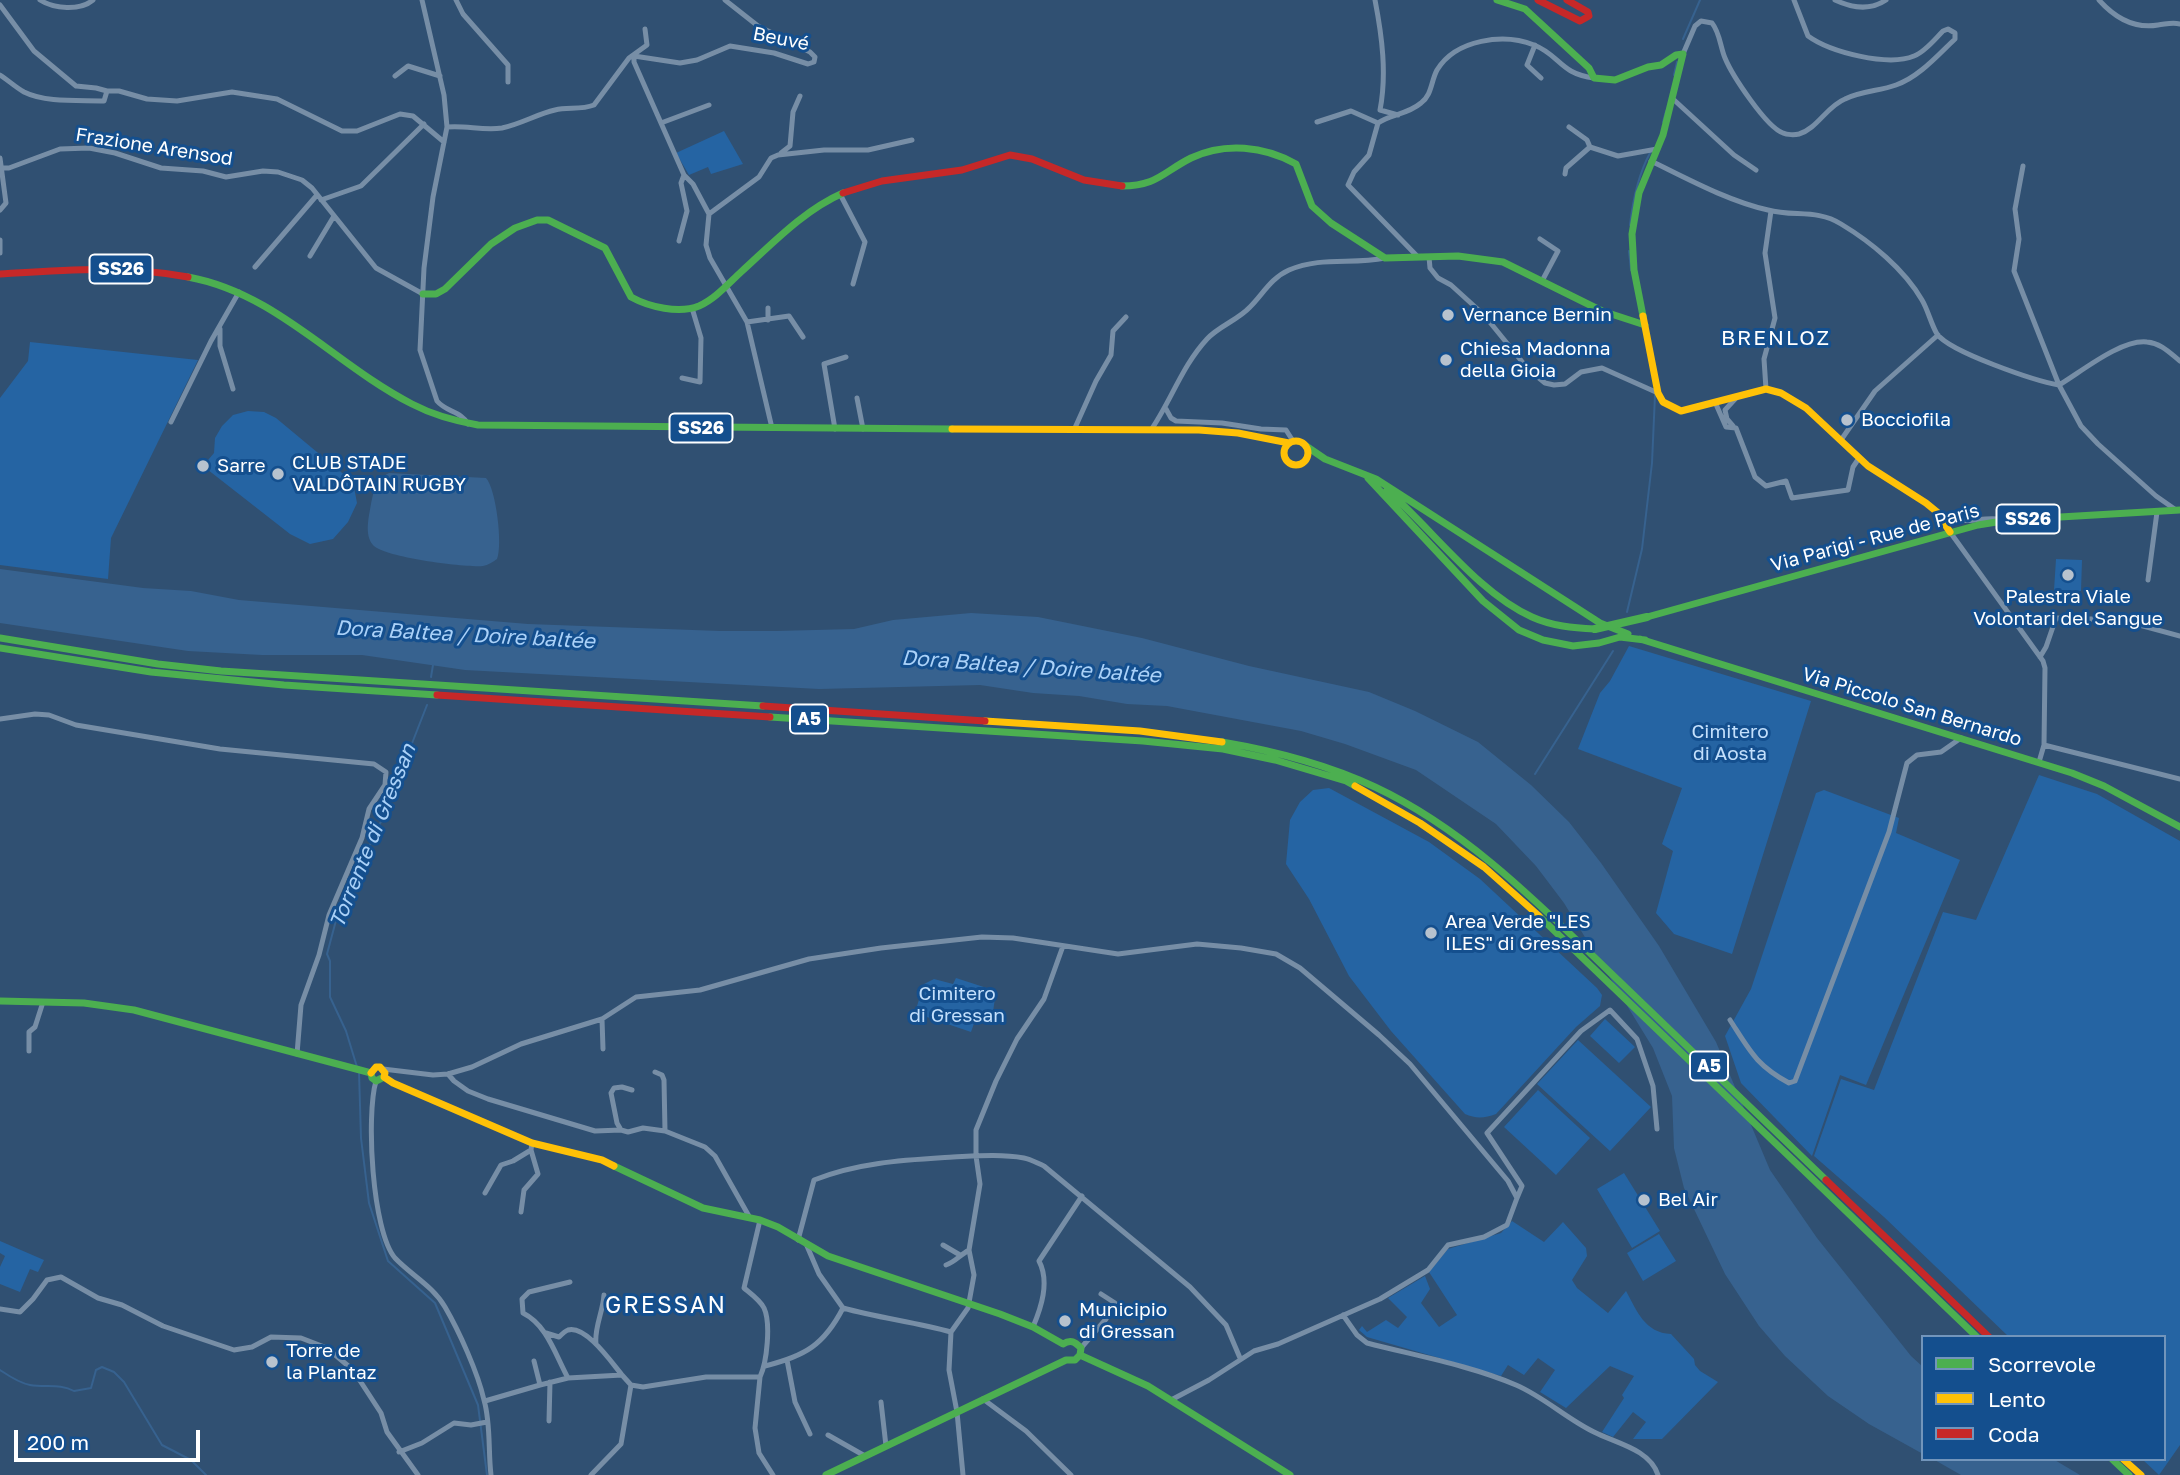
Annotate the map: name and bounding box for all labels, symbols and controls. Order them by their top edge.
street label: Beuvé [751,22,811,56]
street label: Frazione Arensod [74,123,234,171]
road number: SS26 [90,255,152,284]
place label: Vernance Bernin [1462,304,1612,326]
marker: Vernance Bernin [1440,307,1456,323]
district label: BRENLOZ [1722,325,1830,351]
place label: Chiesa Madonna della Gioia [1460,338,1611,382]
marker: Chiesa Madonna della Gioia [1438,352,1454,368]
place label: Bocciofila [1861,409,1951,431]
marker: Bocciofila [1839,412,1855,428]
road number: SS26 [670,414,732,442]
place label: CLUB STADE VALDÔTAIN RUGBY [292,452,466,496]
place label: Sarre [217,455,266,477]
marker: Sarre [195,458,211,474]
marker: CLUB STADE VALDÔTAIN RUGBY [270,466,286,482]
street label: Via Parigi - Rue de Paris [1768,499,1982,577]
road number: SS26 [1996,504,2060,534]
marker: Palestra Viale Volontari del Sangue [2060,567,2076,583]
place label: Palestra Viale Volontari del Sangue [1973,586,2163,630]
water label: Dora Baltea / Doire baltée [335,616,595,654]
water label: Dora Baltea / Doire baltée [901,645,1161,689]
street label: Via Piccolo San Bernardo [1800,663,2024,751]
road number: A5 [790,704,828,734]
park label: Cimitero di Aosta [1691,721,1769,765]
water label: Torrente di Gressan [325,740,421,932]
place label: Area Verde "LES ILES" di Gressan [1445,911,1593,955]
marker: Area Verde "LES ILES" di Gressan [1423,925,1439,941]
park label: Cimitero di Gressan [909,983,1005,1027]
road number: A5 [1690,1051,1728,1080]
place label: Bel Air [1658,1189,1718,1211]
marker: Bel Air [1636,1192,1652,1208]
district label: GRESSAN [606,1292,726,1320]
place label: Municipio di Gressan [1079,1299,1175,1343]
marker: Municipio di Gressan [1057,1313,1073,1329]
legend [1921,1335,2166,1461]
place label: Torre de la Plantaz [286,1340,376,1384]
text: Scorrevole [1988,1351,2096,1377]
marker: Torre de la Plantaz [264,1354,280,1370]
text: Lento [1988,1386,2046,1412]
scale bar [18,1416,203,1460]
text: Coda [1988,1421,2040,1447]
text: 200 m [27,1429,89,1455]

